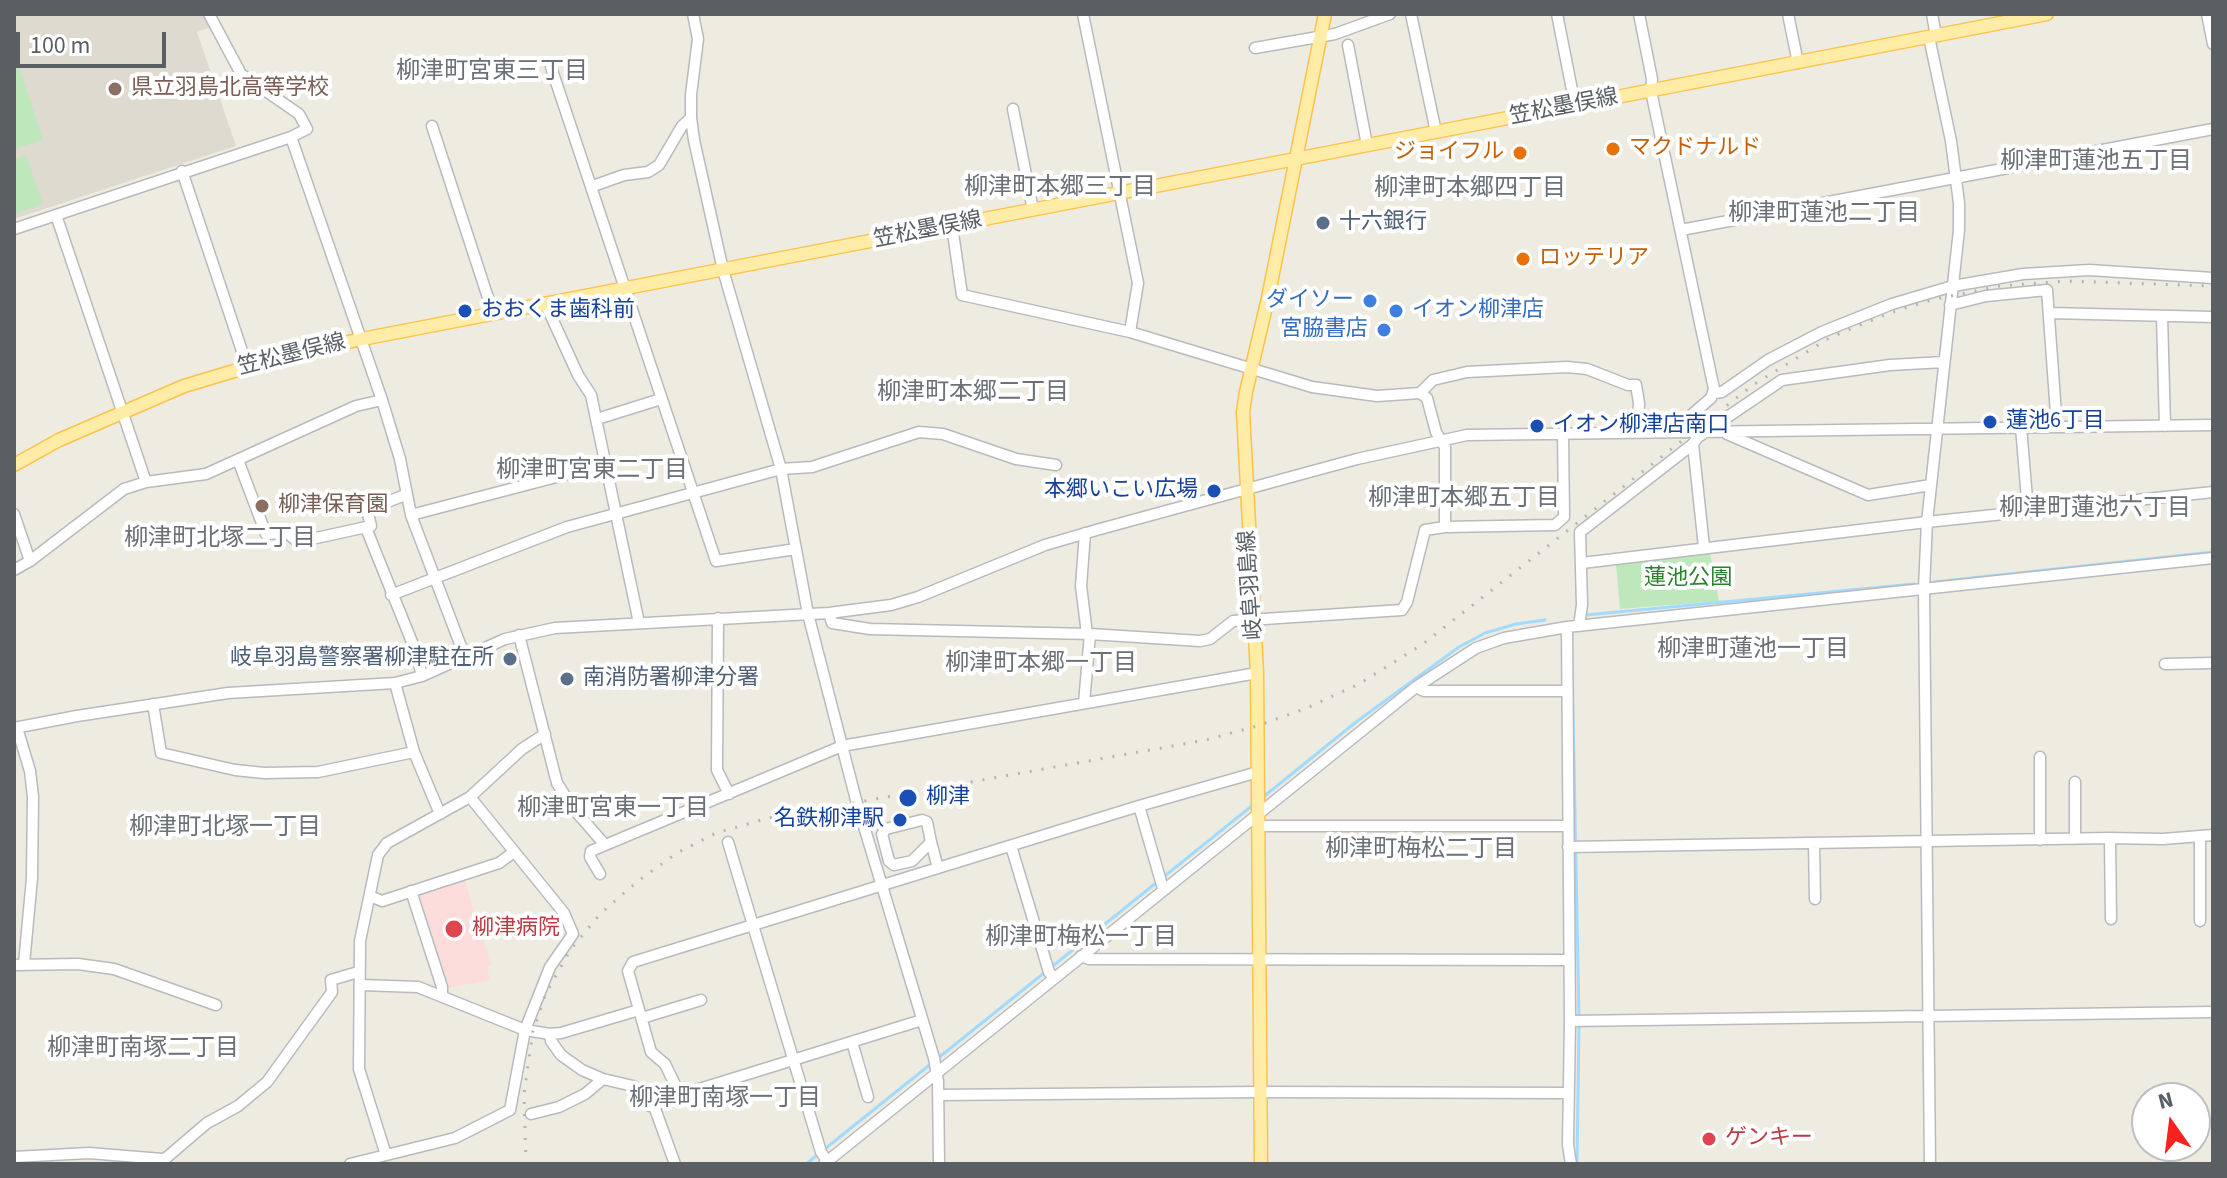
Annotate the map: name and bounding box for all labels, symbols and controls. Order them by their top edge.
scale bar [20,16,170,66]
text: 100 m [30,28,90,63]
district label: 柳津町宮東三丁目 [396,59,588,87]
place label: 県立羽島北高等学校 [131,76,329,102]
marker: 県立羽島北高等学校 [106,80,124,98]
street label: 笠松墨俣線 [1507,85,1621,131]
place label: マクドナルド [1629,136,1761,162]
place label: ジョイフル [1394,140,1504,166]
marker: マクドナルド [1604,140,1622,158]
marker: ジョイフル [1511,144,1529,162]
district label: 柳津町蓮池五丁目 [2000,149,2192,177]
district label: 柳津町本郷三丁目 [964,175,1156,203]
district label: 柳津町本郷四丁目 [1374,176,1566,204]
district label: 柳津町蓮池二丁目 [1728,201,1920,229]
street label: 笠松墨俣線 [871,208,985,254]
place label: 十六銀行 [1339,210,1427,236]
marker: 十六銀行 [1314,214,1332,232]
place label: ロッテリア [1539,246,1649,272]
marker: ロッテリア [1514,250,1532,268]
place label: ダイソー [1266,288,1354,314]
marker: ダイソー [1361,292,1379,310]
place label: おおくま歯科前 [481,298,635,324]
place label: イオン柳津店 [1412,298,1544,324]
marker: おおくま歯科前 [456,302,474,320]
marker: イオン柳津店 [1387,302,1405,320]
place label: 宮脇書店 [1280,317,1368,343]
marker: 宮脇書店 [1375,321,1393,339]
street label: 笠松墨俣線 [235,330,349,382]
district label: 柳津町本郷二丁目 [877,380,1069,408]
place label: 蓮池6丁目 [2006,409,2105,435]
place label: イオン柳津店南口 [1553,413,1729,439]
marker: 蓮池6丁目 [1981,413,1999,431]
marker: イオン柳津店南口 [1528,417,1546,435]
district label: 柳津町宮東二丁目 [496,458,688,486]
place label: 本郷いこい広場 [1044,478,1198,504]
marker: 本郷いこい広場 [1205,482,1223,500]
district label: 柳津町本郷五丁目 [1368,486,1560,514]
place label: 柳津保育園 [278,493,388,519]
district label: 柳津町蓮池六丁目 [1999,496,2191,524]
marker: 柳津保育園 [253,497,271,515]
district label: 柳津町北塚二丁目 [124,526,316,554]
street label: 岐阜羽島線 [1235,529,1269,641]
park label: 蓮池公園 [1644,566,1732,592]
district label: 柳津町蓮池一丁目 [1657,637,1849,665]
place label: 岐阜羽島警察署柳津駐在所 [230,646,494,672]
marker: 岐阜羽島警察署柳津駐在所 [501,650,519,668]
district label: 柳津町本郷一丁目 [945,651,1137,679]
place label: 南消防署柳津分署 [583,666,759,692]
marker: 南消防署柳津分署 [558,670,576,688]
place label: 柳津 [926,785,970,811]
marker: 柳津 [897,787,919,809]
district label: 柳津町宮東一丁目 [517,796,709,824]
place label: 名鉄柳津駅 [774,807,884,833]
marker: 名鉄柳津駅 [891,811,909,829]
district label: 柳津町北塚一丁目 [129,815,321,843]
district label: 柳津町梅松二丁目 [1325,837,1517,865]
place label: 柳津病院 [472,916,560,942]
marker: 柳津病院 [443,918,465,940]
district label: 柳津町梅松一丁目 [985,925,1177,953]
district label: 柳津町南塚二丁目 [47,1036,239,1064]
north arrow [2131,1082,2211,1162]
text: N [2155,1083,2177,1118]
district label: 柳津町南塚一丁目 [629,1086,821,1114]
place label: ゲンキー [1725,1126,1813,1152]
marker: ゲンキー [1700,1130,1718,1148]

